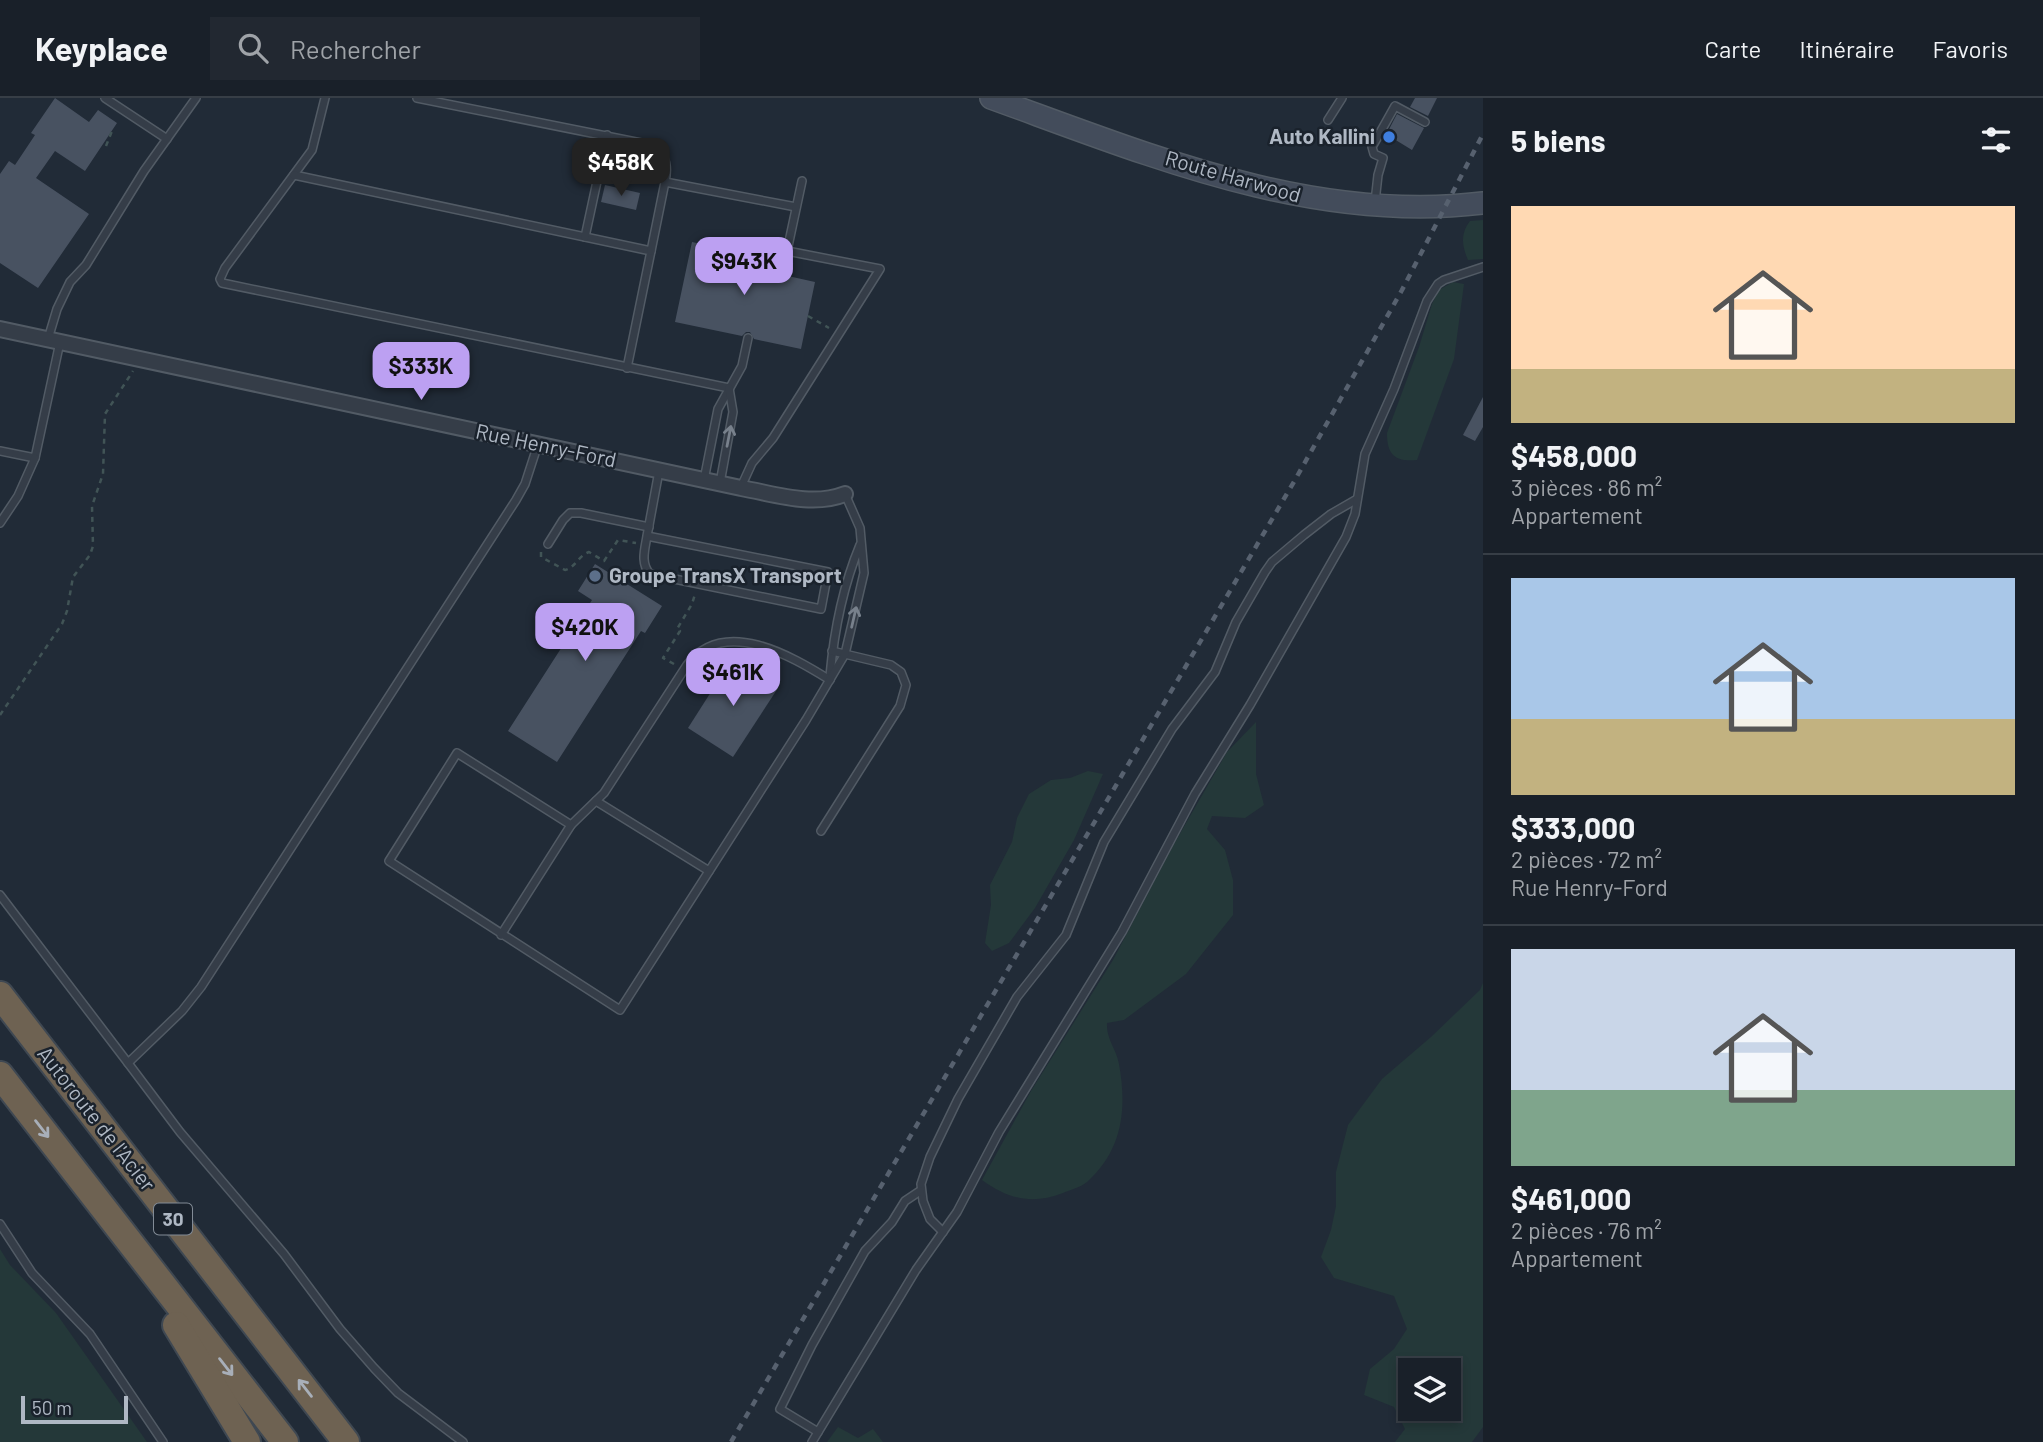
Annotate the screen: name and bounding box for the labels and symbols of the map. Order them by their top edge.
place label: Auto Kallini [1269,123,1375,148]
marker: Auto Kallini [1381,129,1397,145]
pin: $458K [572,139,670,198]
street label: Route Harwood [1163,144,1304,207]
pin: $943K [695,238,793,297]
pin: $333K [372,342,470,402]
street label: Rue Henry-Ford [474,417,619,472]
one-way arrow [722,425,736,448]
place label: Groupe TransX Transport [609,562,842,587]
marker: Groupe TransX Transport [587,568,603,584]
pin: $420K [536,603,634,663]
one-way arrow [848,606,861,629]
pin: $461K [684,648,782,708]
street label: Autoroute de l'Acier [33,1041,162,1196]
one-way arrow [34,1120,49,1138]
road number: 30 [154,1204,192,1234]
one-way arrow [219,1357,234,1376]
one-way arrow [297,1379,312,1398]
scale bar [21,1393,128,1425]

